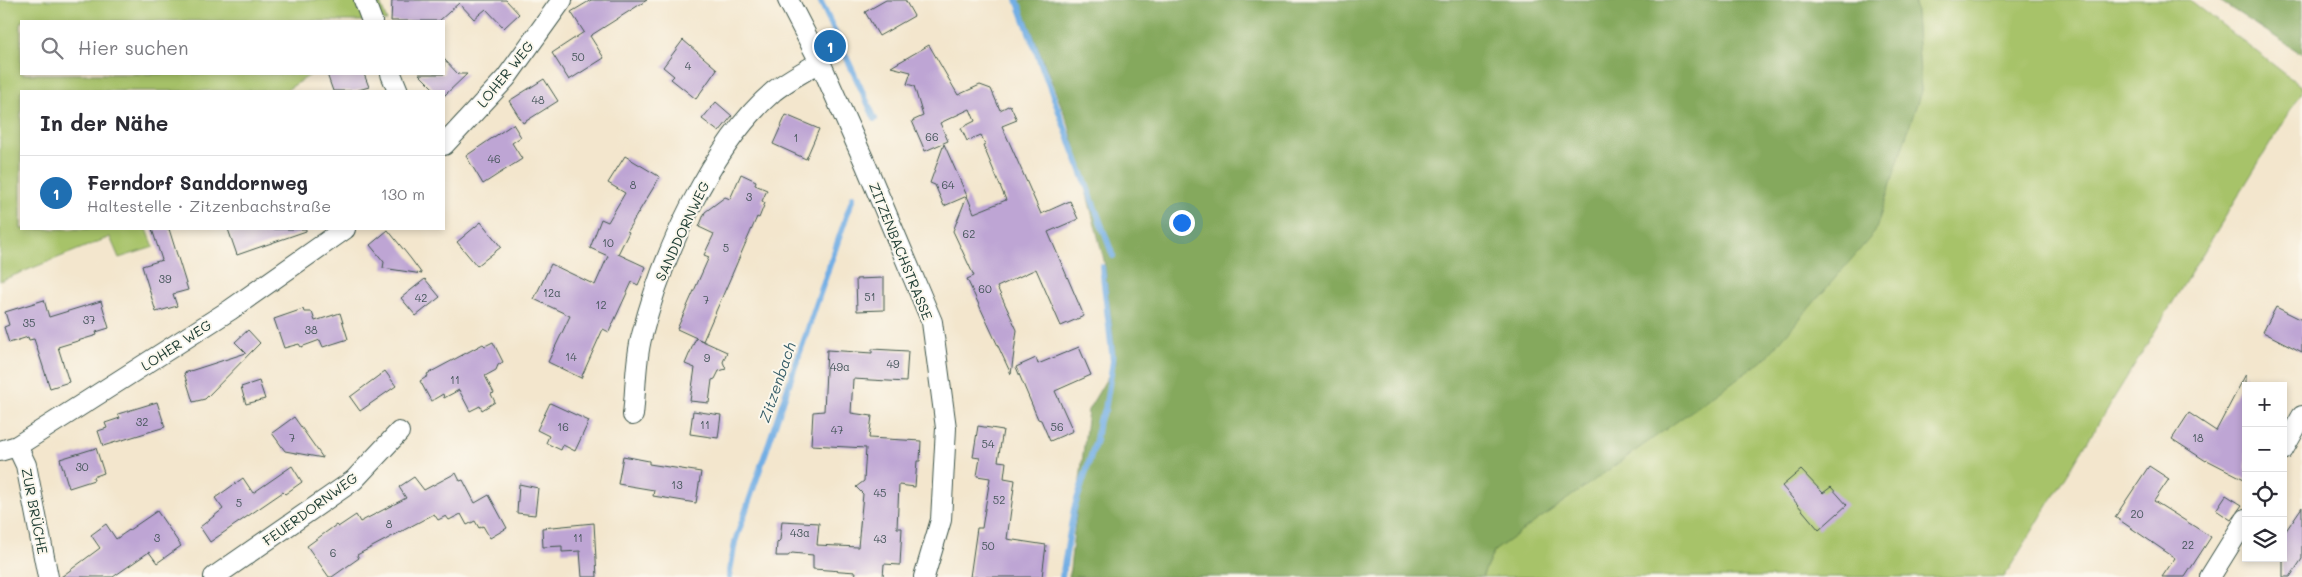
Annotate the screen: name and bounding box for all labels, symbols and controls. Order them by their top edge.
search box [20,20,445,75]
pin: 1 [814,27,846,65]
icon: search [38,34,66,62]
text: Hier suchen [78,35,189,60]
street label: LOHER WEG [472,37,538,111]
house number: 50 [571,49,585,64]
house number: 4 [685,58,692,73]
house number: 48 [531,92,545,107]
text: In der Nähe [40,109,168,136]
house number: 66 [925,129,939,144]
house number: 1 [794,130,798,145]
house number: 46 [487,151,501,166]
text: Ferndorf Sanddornweg [87,170,308,195]
house number: 8 [630,177,637,192]
house number: 64 [941,177,955,192]
street label: SANDDORNWEG [651,178,713,284]
street label: ZITZENBACHSTRASSE [865,179,937,323]
text: 1 [52,183,60,204]
text: 130 m [381,183,425,204]
house number: 3 [746,189,753,204]
text: Haltestelle · Zitzenbachstraße [87,195,331,216]
your location [1169,210,1195,236]
house number: 62 [963,226,975,241]
house number: 10 [602,235,614,250]
house number: 5 [723,240,729,255]
house number: 39 [159,271,172,286]
house number: 60 [978,281,992,296]
house number: 12a [543,285,561,300]
house number: 51 [864,289,876,304]
house number: 42 [415,290,427,305]
house number: 7 [703,292,709,307]
house number: 12 [595,297,607,312]
house number: 37 [83,312,95,327]
house number: 35 [23,315,35,330]
street label: LOHER WEG [137,315,215,375]
house number: 38 [304,322,318,337]
water label: Zitzenbach [754,339,800,425]
house number: 14 [565,349,577,364]
house number: 9 [704,350,711,365]
house number: 49 [887,356,900,371]
house number: 49a [830,359,850,374]
house number: 11 [450,372,460,387]
map controls [2242,382,2287,562]
button: + [2242,382,2287,427]
house number: 32 [136,414,148,429]
house number: 11 [700,417,710,432]
house number: 16 [557,419,569,434]
house number: 56 [1050,419,1064,434]
house number: 47 [831,422,843,437]
button: − [2242,427,2287,472]
house number: 7 [289,430,295,445]
house number: 18 [2192,430,2204,445]
house number: 54 [982,436,995,451]
house number: 30 [75,459,89,474]
street label: ZUR BRÜCHE [17,466,53,556]
street label: FEUERDORNWEG [259,468,361,550]
button: locate [2242,472,2287,517]
house number: 13 [671,477,683,492]
house number: 45 [874,485,886,500]
house number: 52 [993,492,1005,507]
house number: 5 [236,495,242,510]
house number: 20 [2131,506,2144,521]
house number: 8 [386,516,393,531]
button: layers [2242,517,2287,562]
house number: 43a [790,525,810,540]
house number: 3 [154,530,161,545]
house number: 11 [573,530,583,545]
house number: 43 [874,531,887,546]
house number: 22 [2182,537,2194,552]
house number: 50 [981,538,995,553]
house number: 6 [330,545,336,560]

